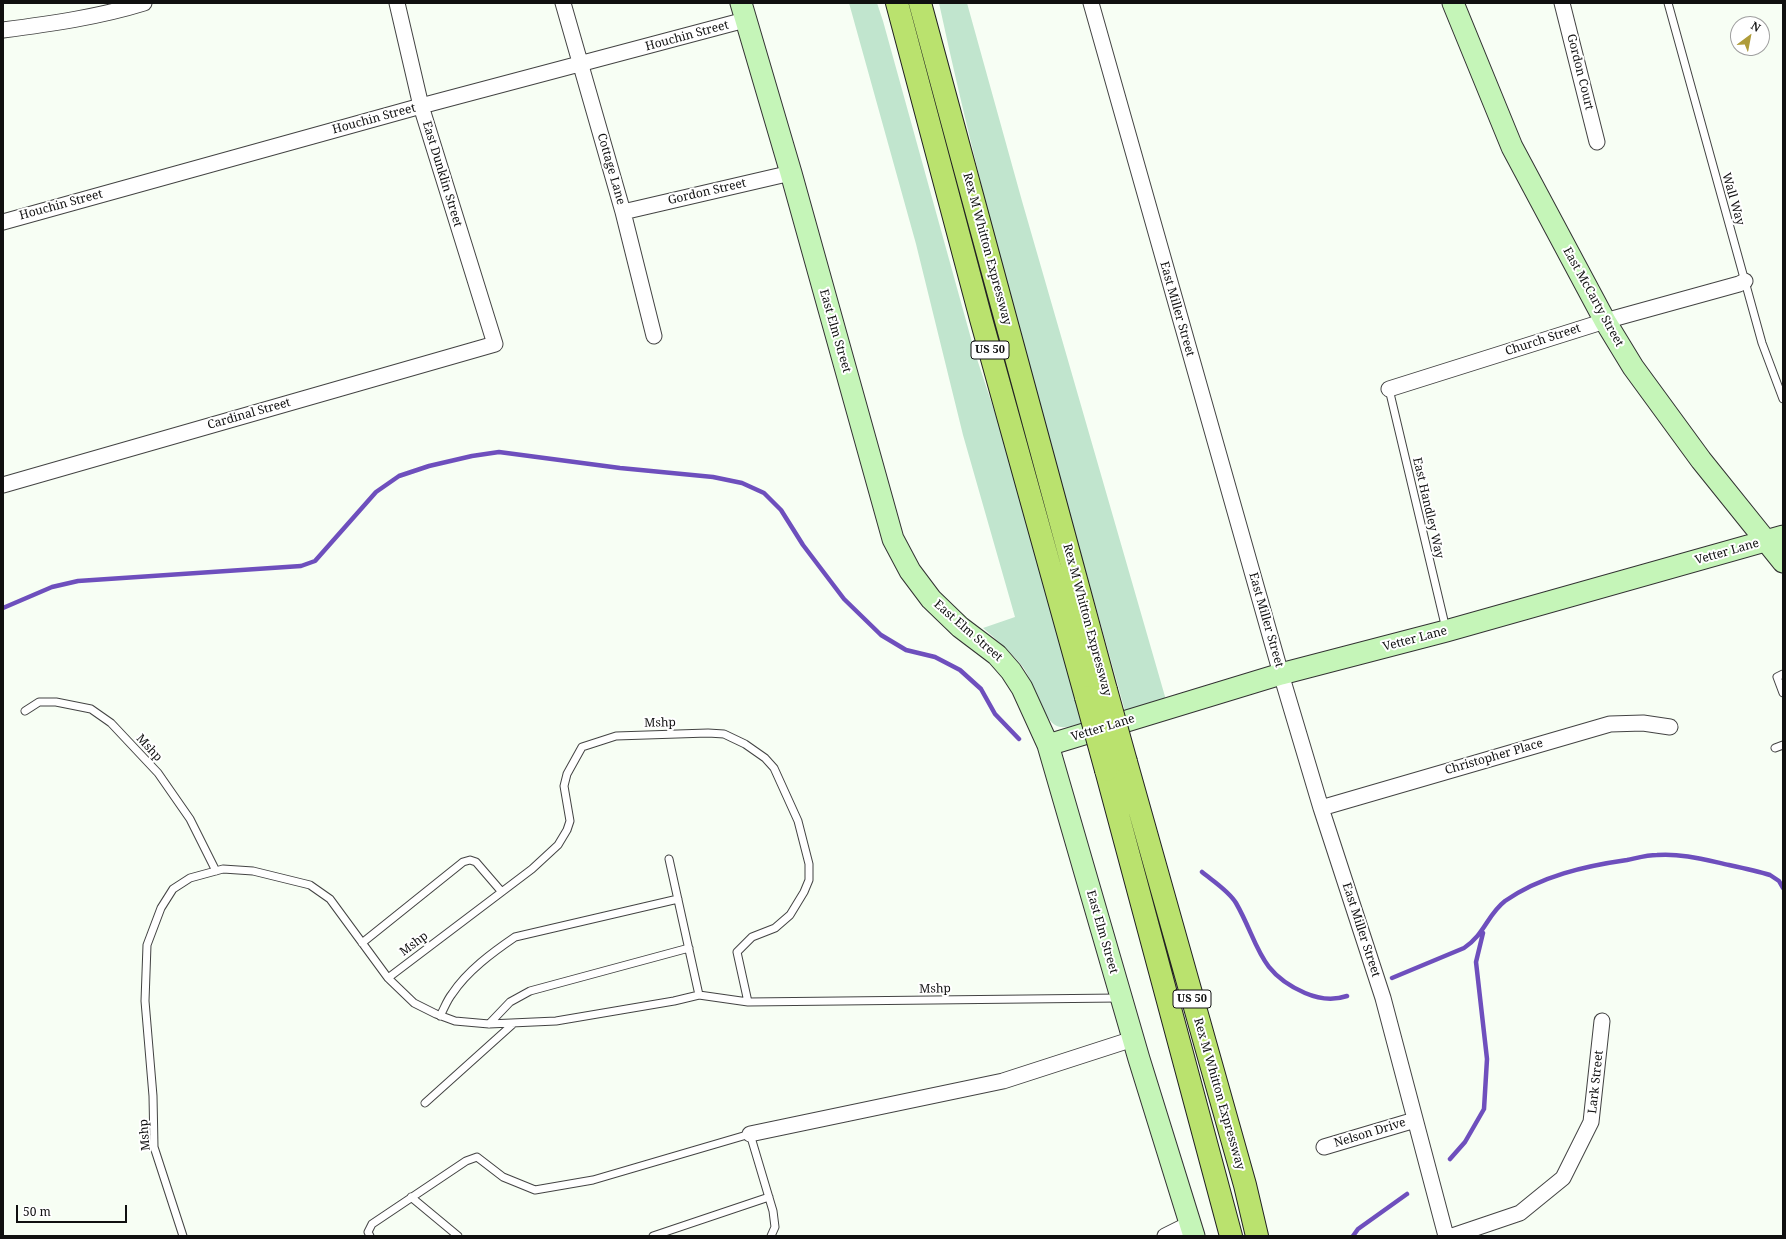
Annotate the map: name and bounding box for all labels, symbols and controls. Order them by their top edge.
north arrow [1730,16,1770,56]
street label: Houchin Street [644,18,730,54]
text: N [1748,18,1764,35]
street label: Gordon Court [1564,32,1596,112]
street label: Houchin Street [331,101,417,137]
street label: East Dunklin Street [419,119,465,229]
street label: Cottage Lane [594,132,628,206]
street label: Rex M Whitton Expressway [960,171,1014,327]
street label: Wall Way [1719,171,1747,227]
street label: Gordon Street [667,176,747,208]
street label: Houchin Street [18,187,104,223]
street label: East McCarty Street [1560,245,1626,349]
street label: East Miller Street [1157,260,1197,358]
street label: East Elm Street [816,288,854,374]
street label: Church Street [1504,321,1582,359]
road number: US 50 [971,341,1009,359]
street label: Cardinal Street [206,395,292,433]
street label: East Handley Way [1409,456,1447,560]
street label: Vetter Lane [1693,536,1761,568]
street label: Rex M Whitton Expressway [1060,542,1114,698]
street label: East Miller Street [1246,571,1286,669]
street label: East Elm Street [931,597,1005,665]
street label: Vetter Lane [1381,624,1449,654]
street label: Vetter Lane [1069,711,1137,745]
street label: Mshp [644,716,676,730]
street label: Mshp [133,732,165,764]
street label: Christopher Place [1443,736,1545,778]
street label: East Miller Street [1339,881,1383,979]
street label: East Elm Street [1083,889,1121,975]
street label: Mshp [397,929,431,959]
street label: Mshp [919,982,951,996]
road number: US 50 [1173,990,1211,1008]
street label: Rex M Whitton Expressway [1190,1016,1248,1172]
street label: Lark Street [1586,1050,1606,1114]
street label: Nelson Drive [1332,1115,1408,1151]
street label: Mshp [136,1119,154,1151]
scale bar [18,1197,129,1223]
text: 50 m [23,1203,51,1220]

